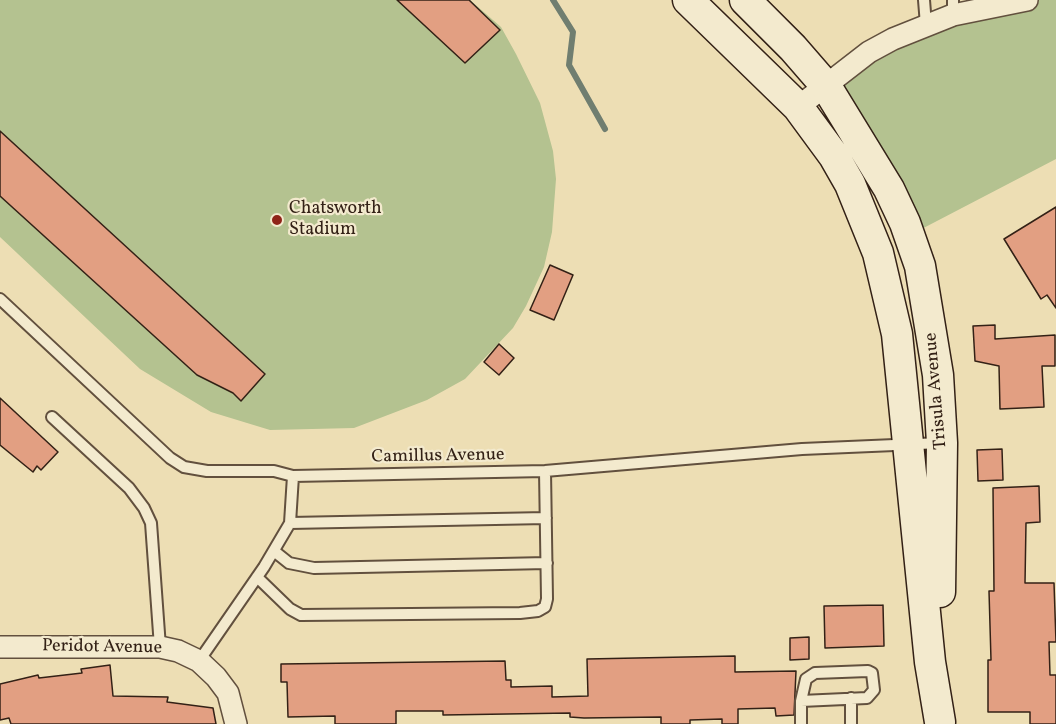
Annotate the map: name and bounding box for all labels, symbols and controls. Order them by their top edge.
place label: Chatsworth Stadium [289,199,382,242]
marker: Chatsworth Stadium [270,213,284,227]
street label: Trisula Avenue [921,332,953,450]
street label: Camillus Avenue [371,445,505,469]
street label: Peridot Avenue [42,636,162,660]

